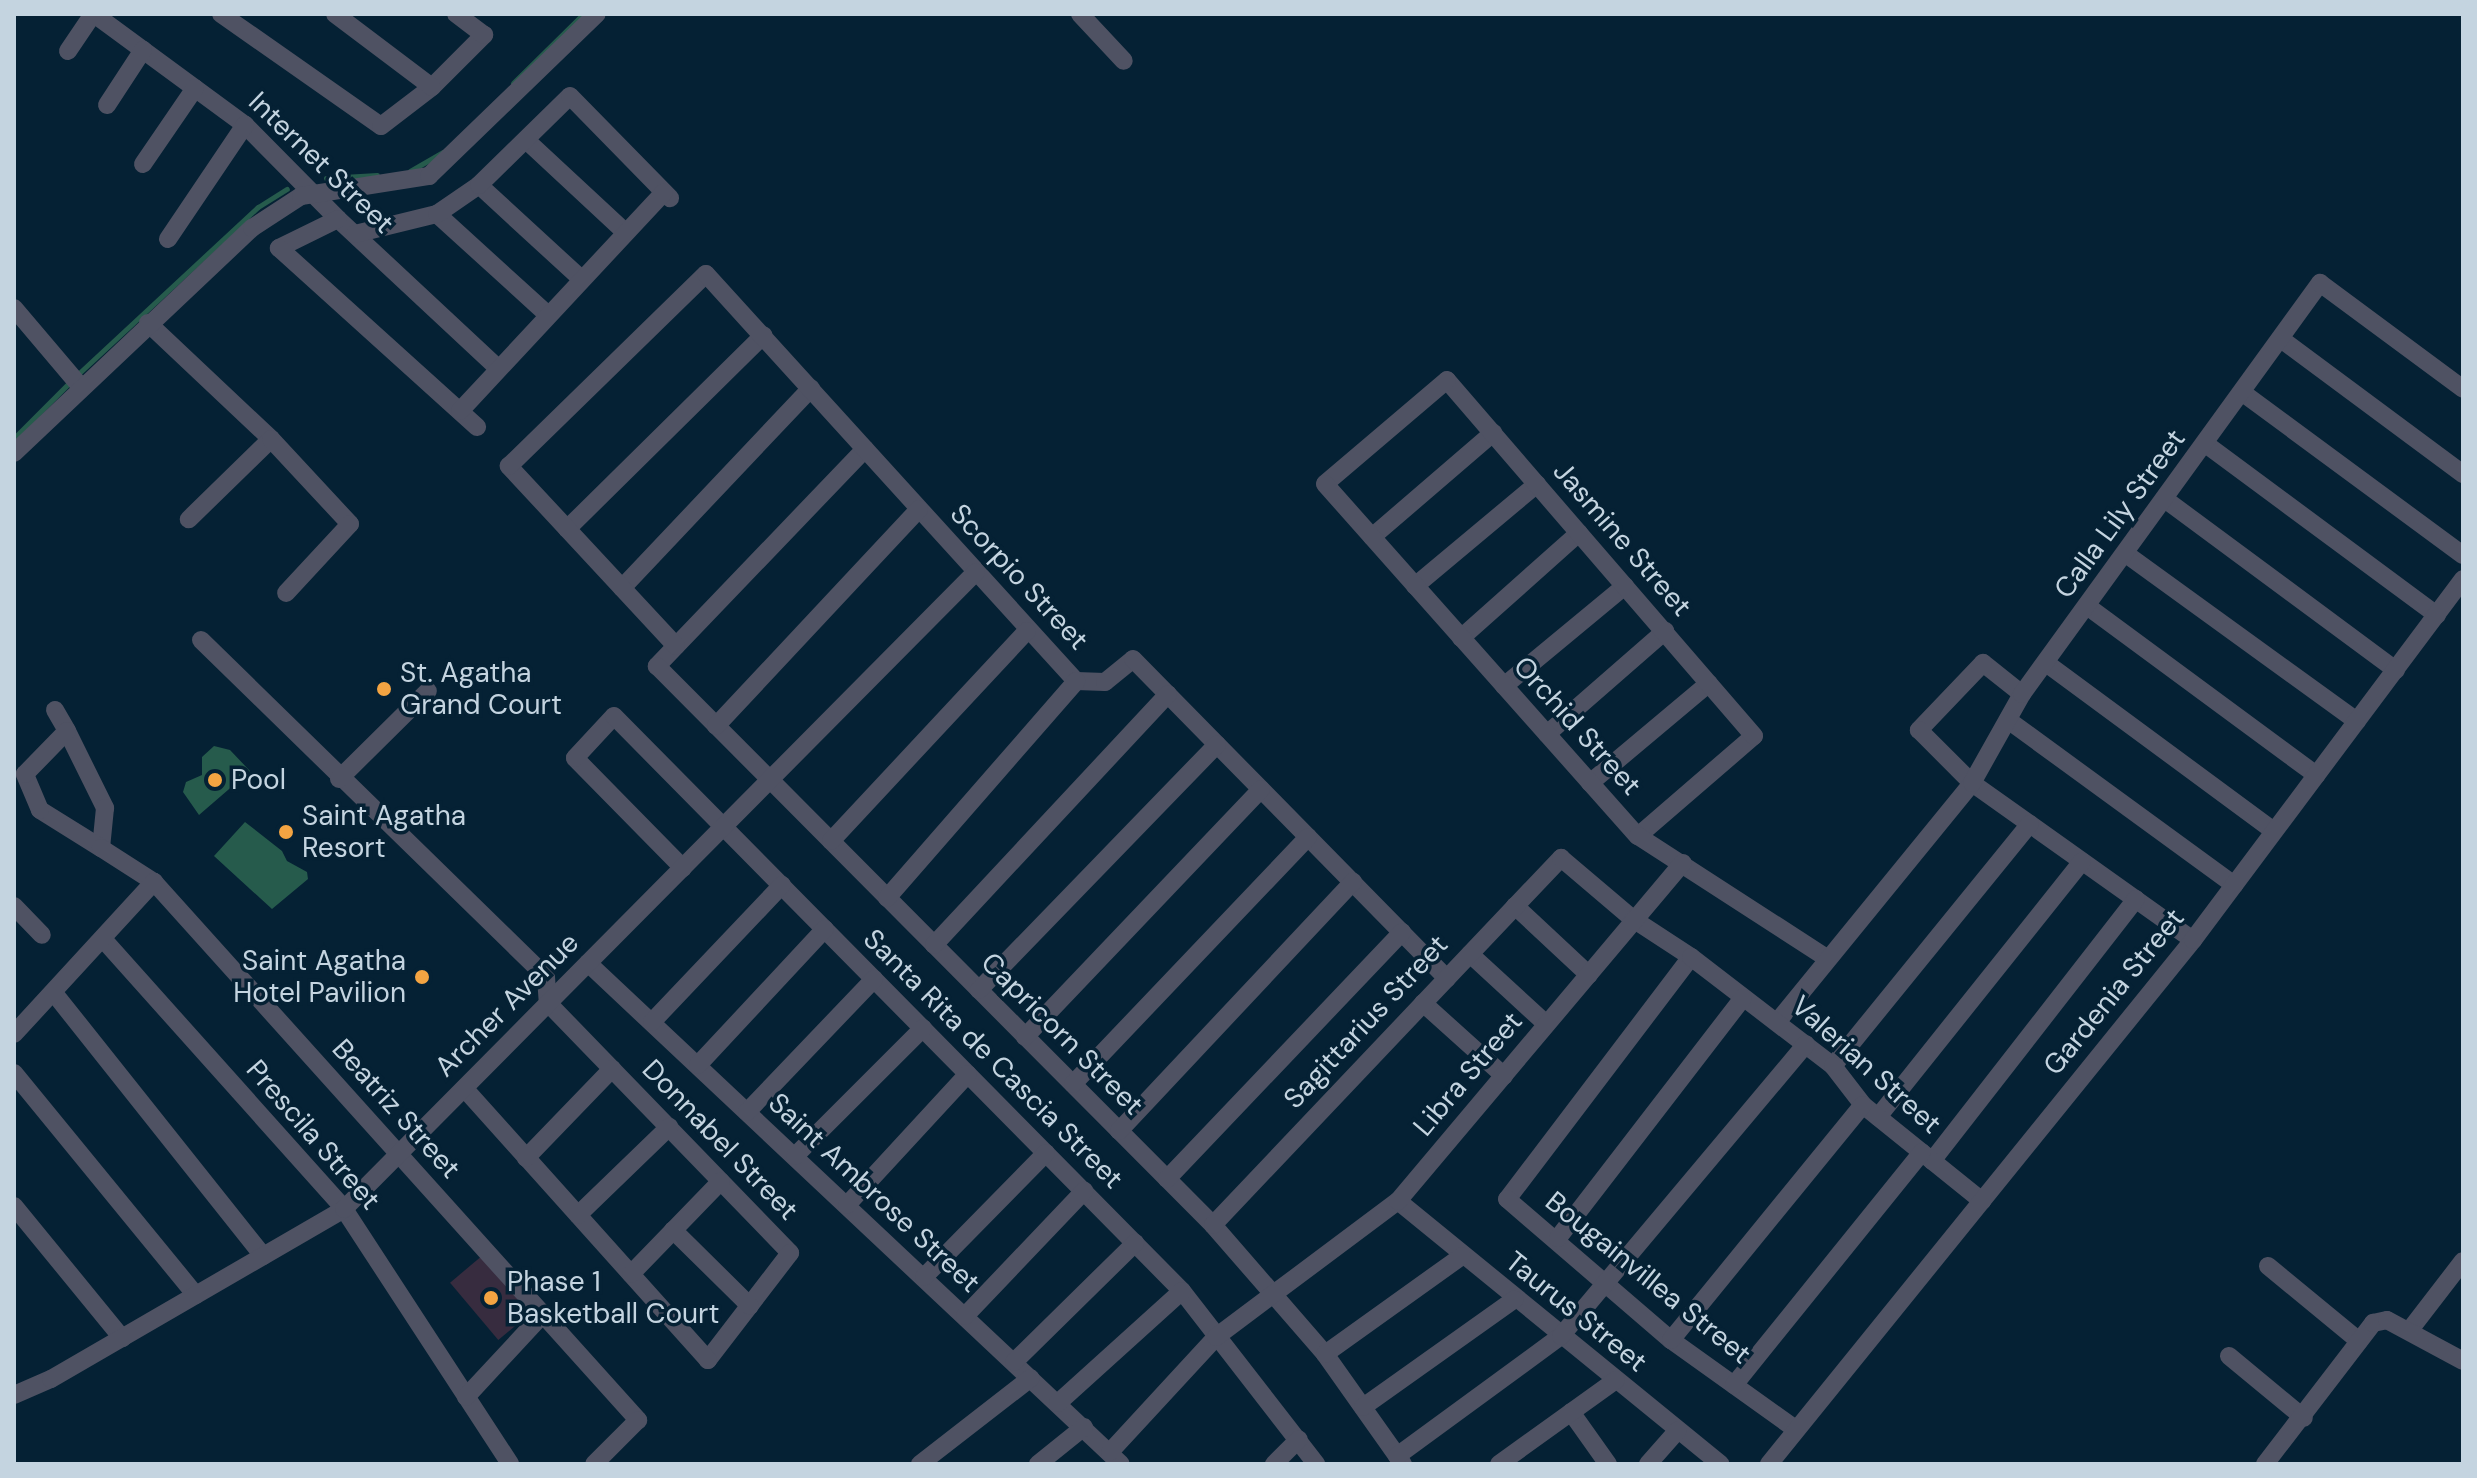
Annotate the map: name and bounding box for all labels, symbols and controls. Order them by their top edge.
street label: Internet Street [241,85,401,241]
street label: Calla Lily Street [2047,423,2193,605]
street label: Jasmine Street [1546,455,1698,623]
street label: Scorpio Street [943,497,1095,657]
street label: Orchid Street [1506,650,1648,802]
place label: St. Agatha Grand Court [400,656,562,722]
marker: St. Agatha Grand Court [375,680,393,698]
place label: Pool [231,763,286,797]
marker: Pool [206,771,224,789]
place label: Saint Agatha Resort [302,799,466,865]
marker: Saint Agatha Resort [277,823,295,841]
street label: Gardenia Street [2037,902,2191,1082]
street label: Santa Rita de Cascia Street [856,922,1130,1196]
street label: Archer Avenue [428,926,586,1084]
street label: Sagittarius Street [1277,928,1455,1116]
place label: Saint Agatha Hotel Pavilion [233,944,406,1010]
street label: Capricorn Street [974,946,1150,1122]
marker: Saint Agatha Hotel Pavilion [413,968,431,986]
street label: Valerian Street [1784,989,1948,1141]
street label: Libra Street [1406,1005,1530,1143]
street label: Beatriz Street [325,1033,467,1185]
street label: Prescila Street [239,1053,387,1217]
street label: Donnabel Street [635,1053,805,1227]
street label: Saint Ambrose Street [761,1086,987,1300]
street label: Bougainvillea Street [1538,1185,1758,1371]
street label: Taurus Street [1499,1245,1653,1379]
place label: Phase 1 Basketball Court [507,1265,719,1331]
marker: Phase 1 Basketball Court [482,1289,500,1307]

